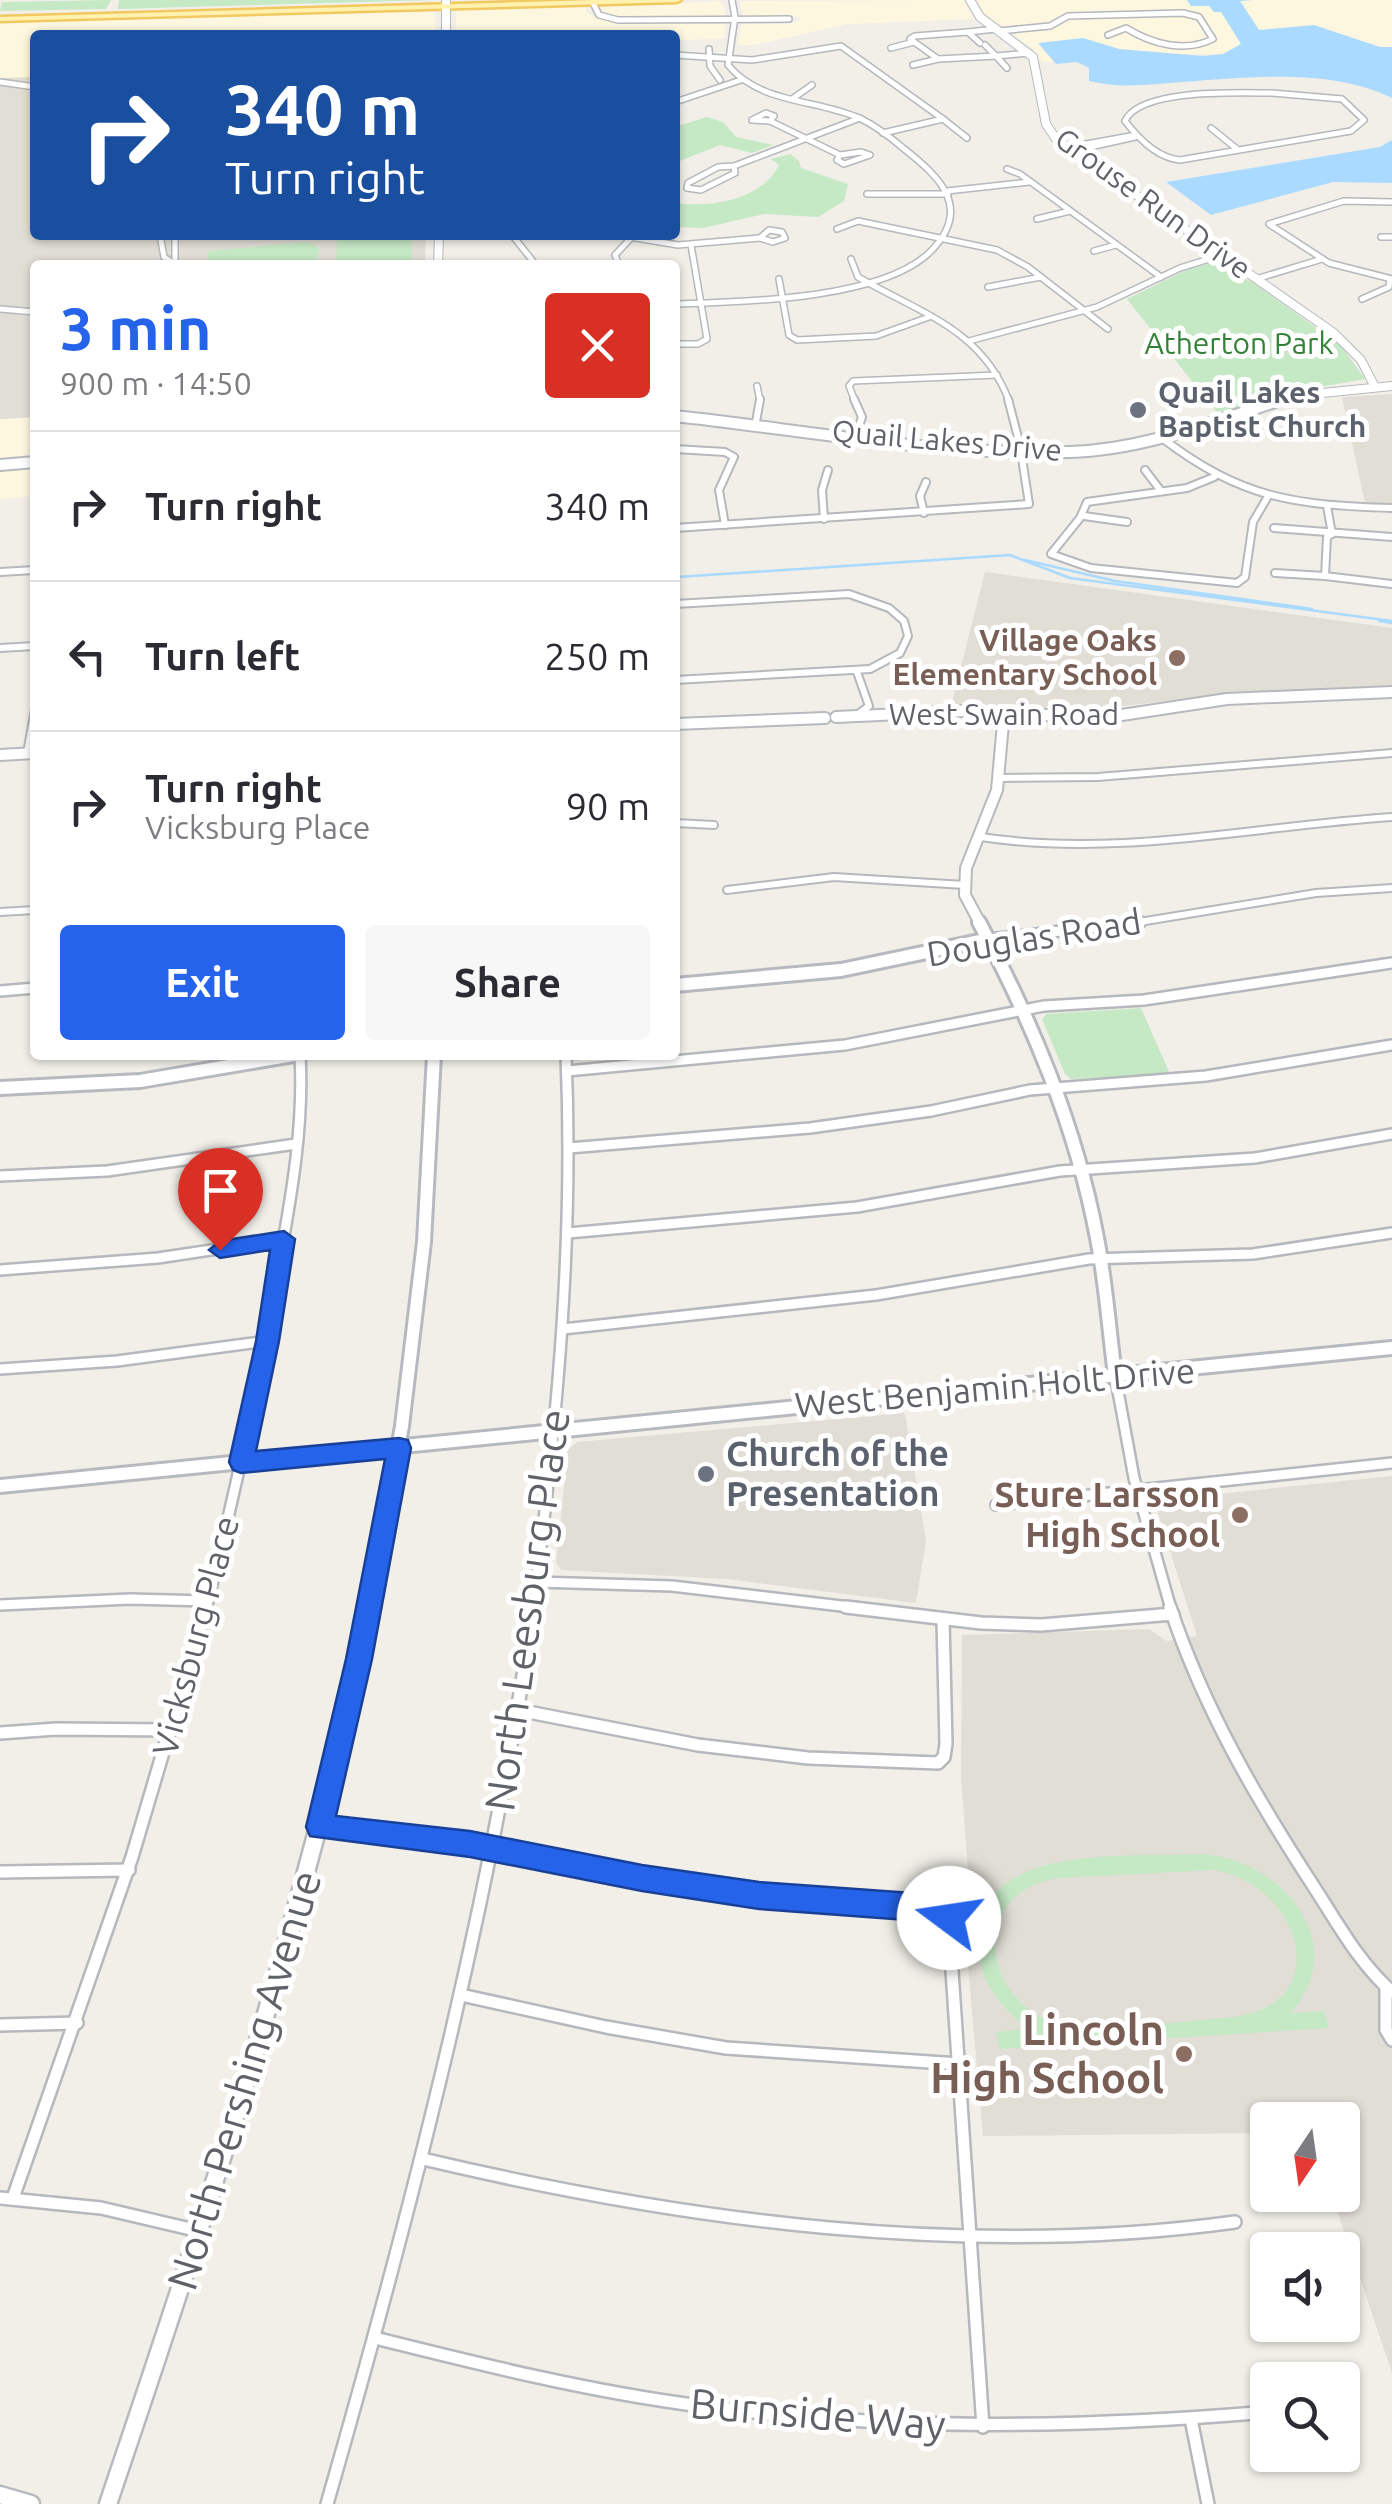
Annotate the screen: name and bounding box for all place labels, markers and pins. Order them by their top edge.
place label: Quail Lakes Baptist Church [1158,375,1366,443]
marker: Quail Lakes Baptist Church [1127,399,1149,421]
place label: Village Oaks Elementary School [893,623,1157,691]
marker: Village Oaks Elementary School [1166,647,1188,669]
pin [178,1148,263,1251]
place label: Church of the Presentation [726,1433,949,1513]
marker: Church of the Presentation [695,1463,717,1485]
place label: Sture Larsson High School [994,1474,1220,1554]
marker: Sture Larsson High School [1229,1504,1251,1526]
place label: Lincoln High School [930,2006,1164,2101]
marker: Lincoln High School [1173,2043,1195,2065]

